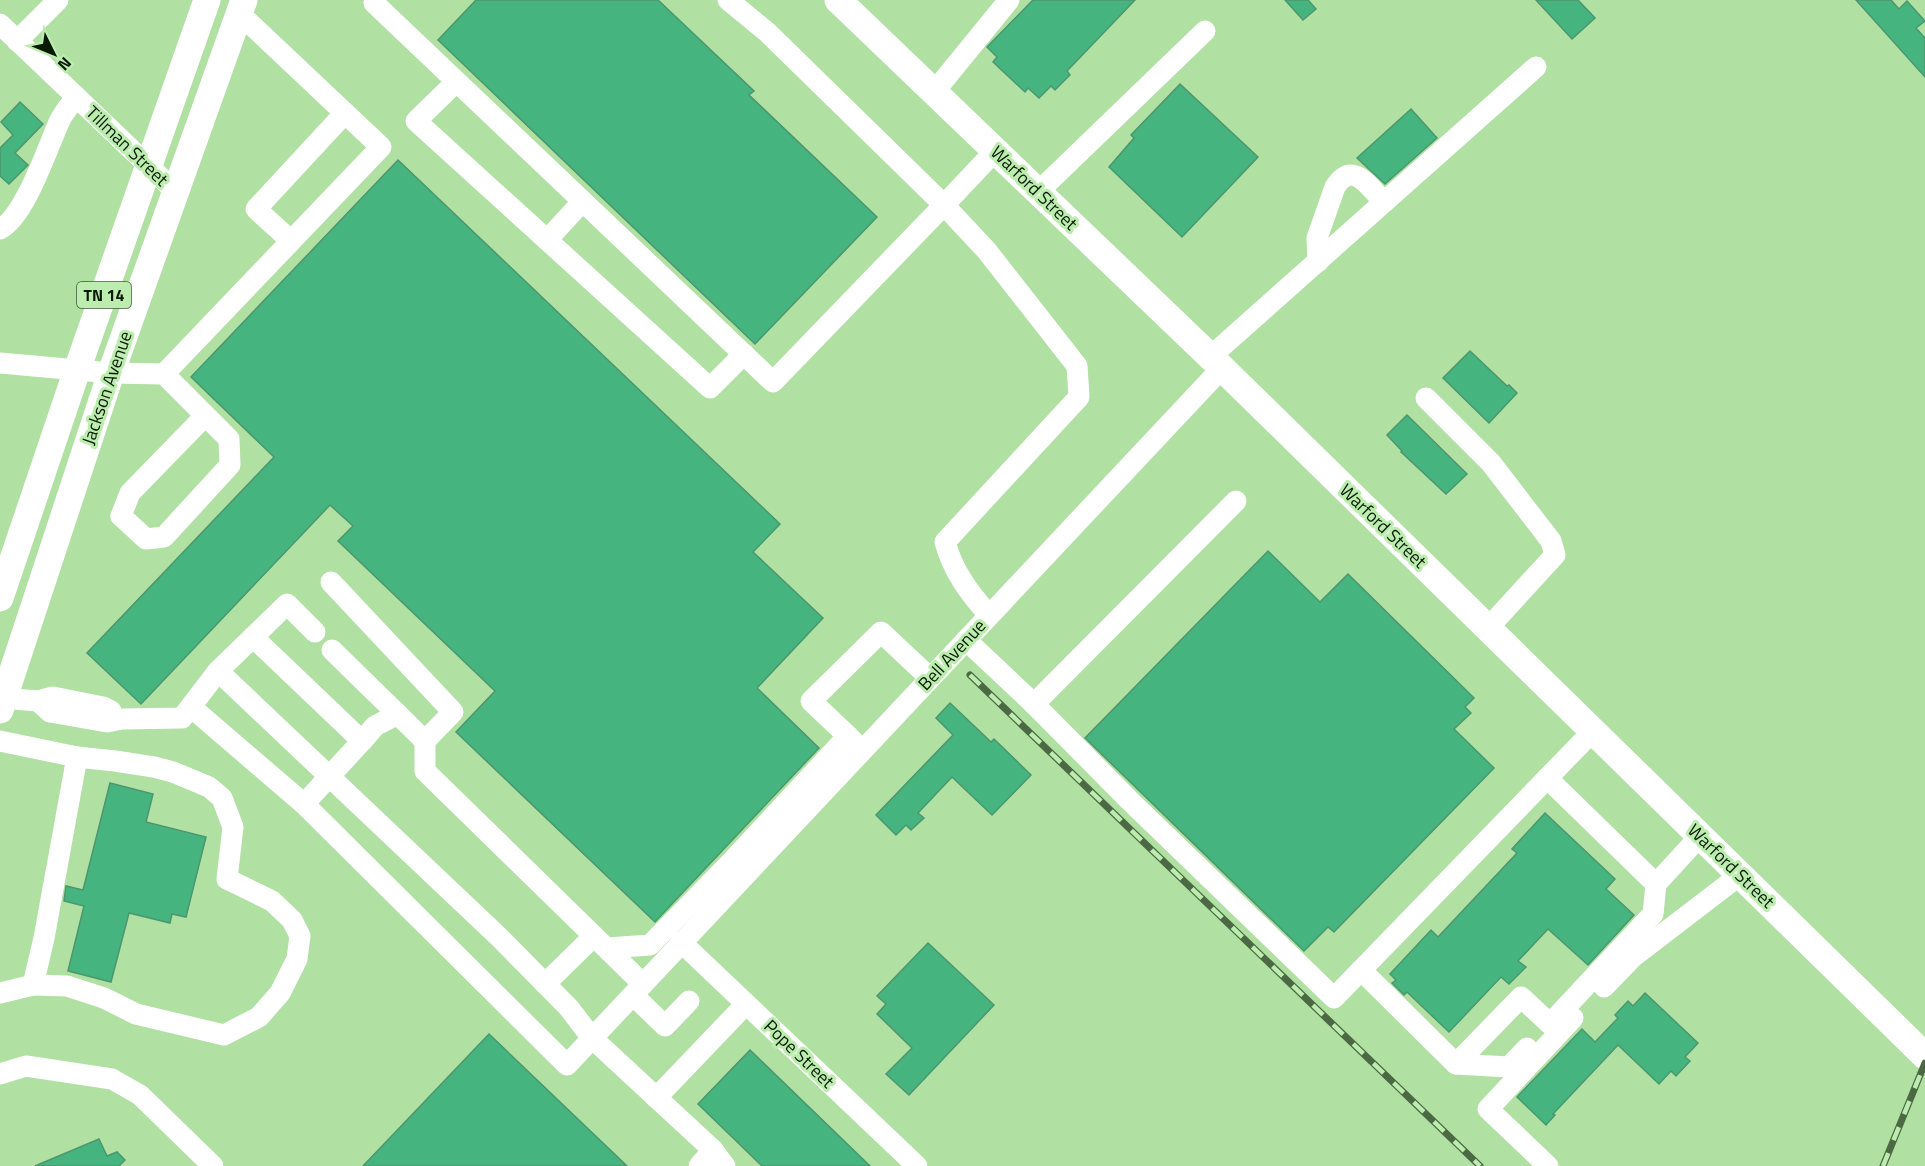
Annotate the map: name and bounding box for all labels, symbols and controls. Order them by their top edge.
north arrow [24,24,84,84]
text: N [52,52,78,76]
street label: Tillman Street [80,99,175,193]
street label: Warford Street [985,139,1085,237]
road number: TN 14 [77,282,131,308]
street label: Jackson Avenue [74,327,139,448]
street label: Warford Street [1334,477,1434,575]
street label: Bell Avenue [911,613,992,696]
street label: Warford Street [1682,817,1782,915]
street label: Pope Street [758,1013,841,1095]

